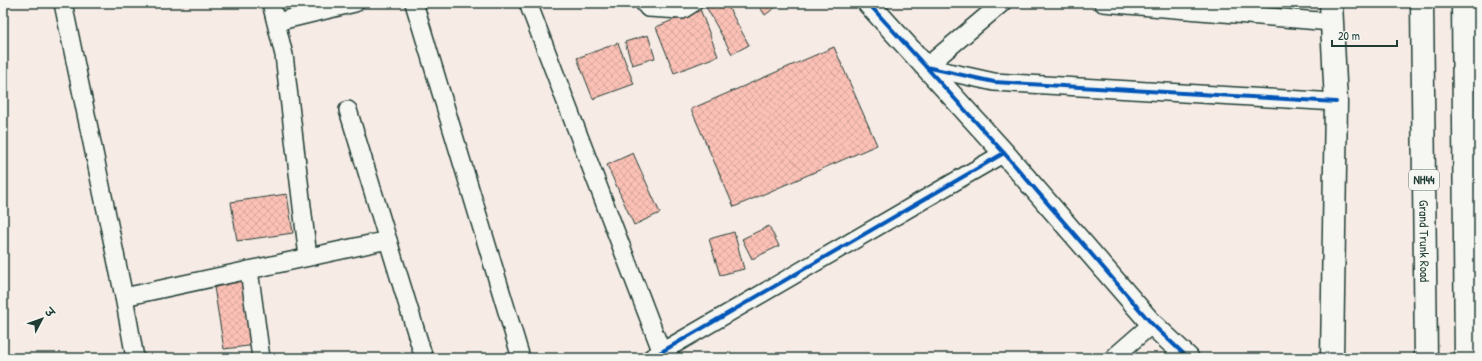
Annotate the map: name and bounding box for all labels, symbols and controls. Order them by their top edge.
scale bar [1332,22,1397,48]
text: 20 m [1338,27,1360,44]
road number: NH44 [1409,170,1439,190]
street label: Grand Trunk Road [1415,200,1434,282]
north arrow [22,299,62,339]
text: उ [41,304,58,321]

